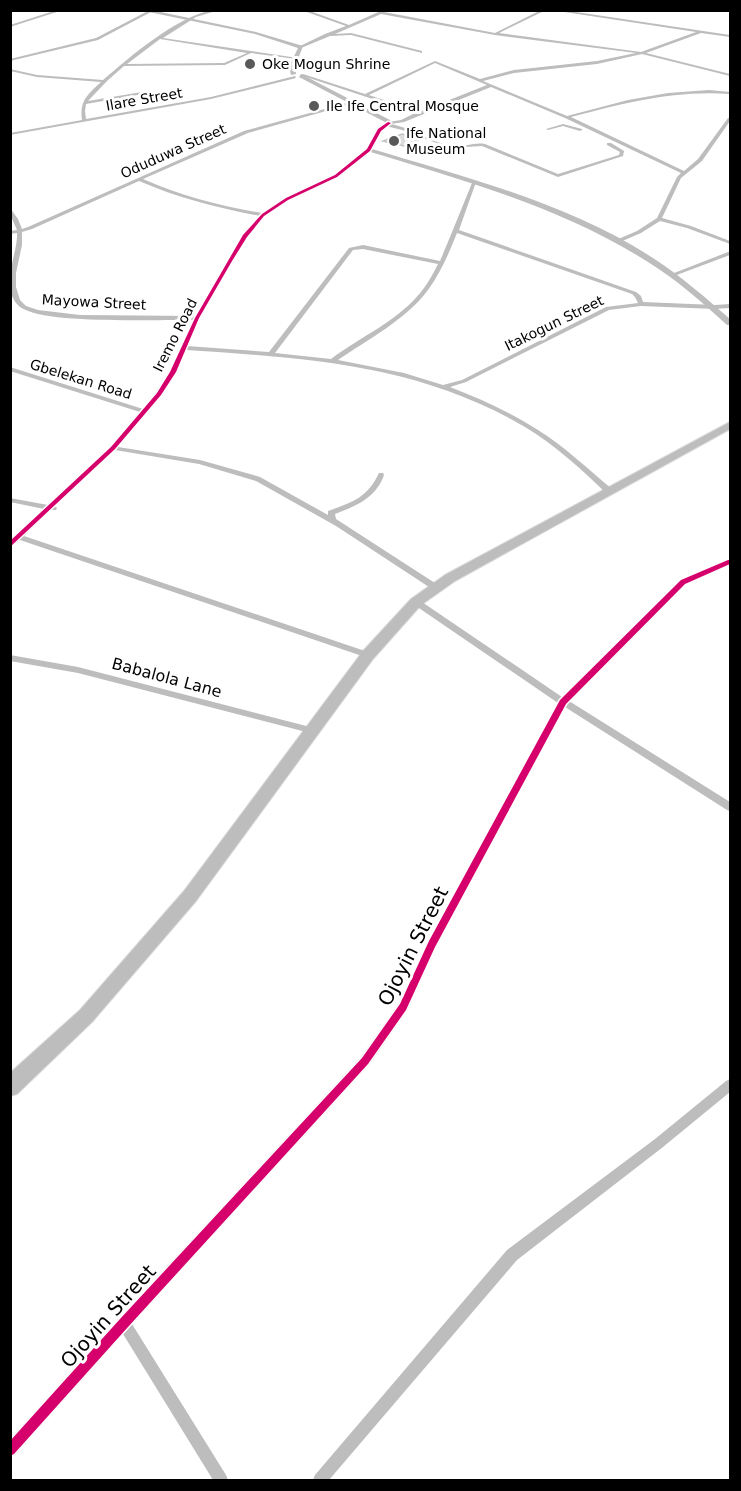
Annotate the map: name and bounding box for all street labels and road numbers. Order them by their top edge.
street label: Ilare Street [104,84,184,114]
street label: Oduduwa Street [118,120,229,181]
street label: Mayowa Street [41,291,147,313]
street label: Itakogun Street [502,292,606,354]
street label: Iremo Road [150,296,200,374]
street label: Gbelekan Road [28,356,134,402]
street label: Babalola Lane [110,654,224,701]
street label: Ojoyin Street [373,882,453,1010]
street label: Ojoyin Street [55,1259,161,1373]

